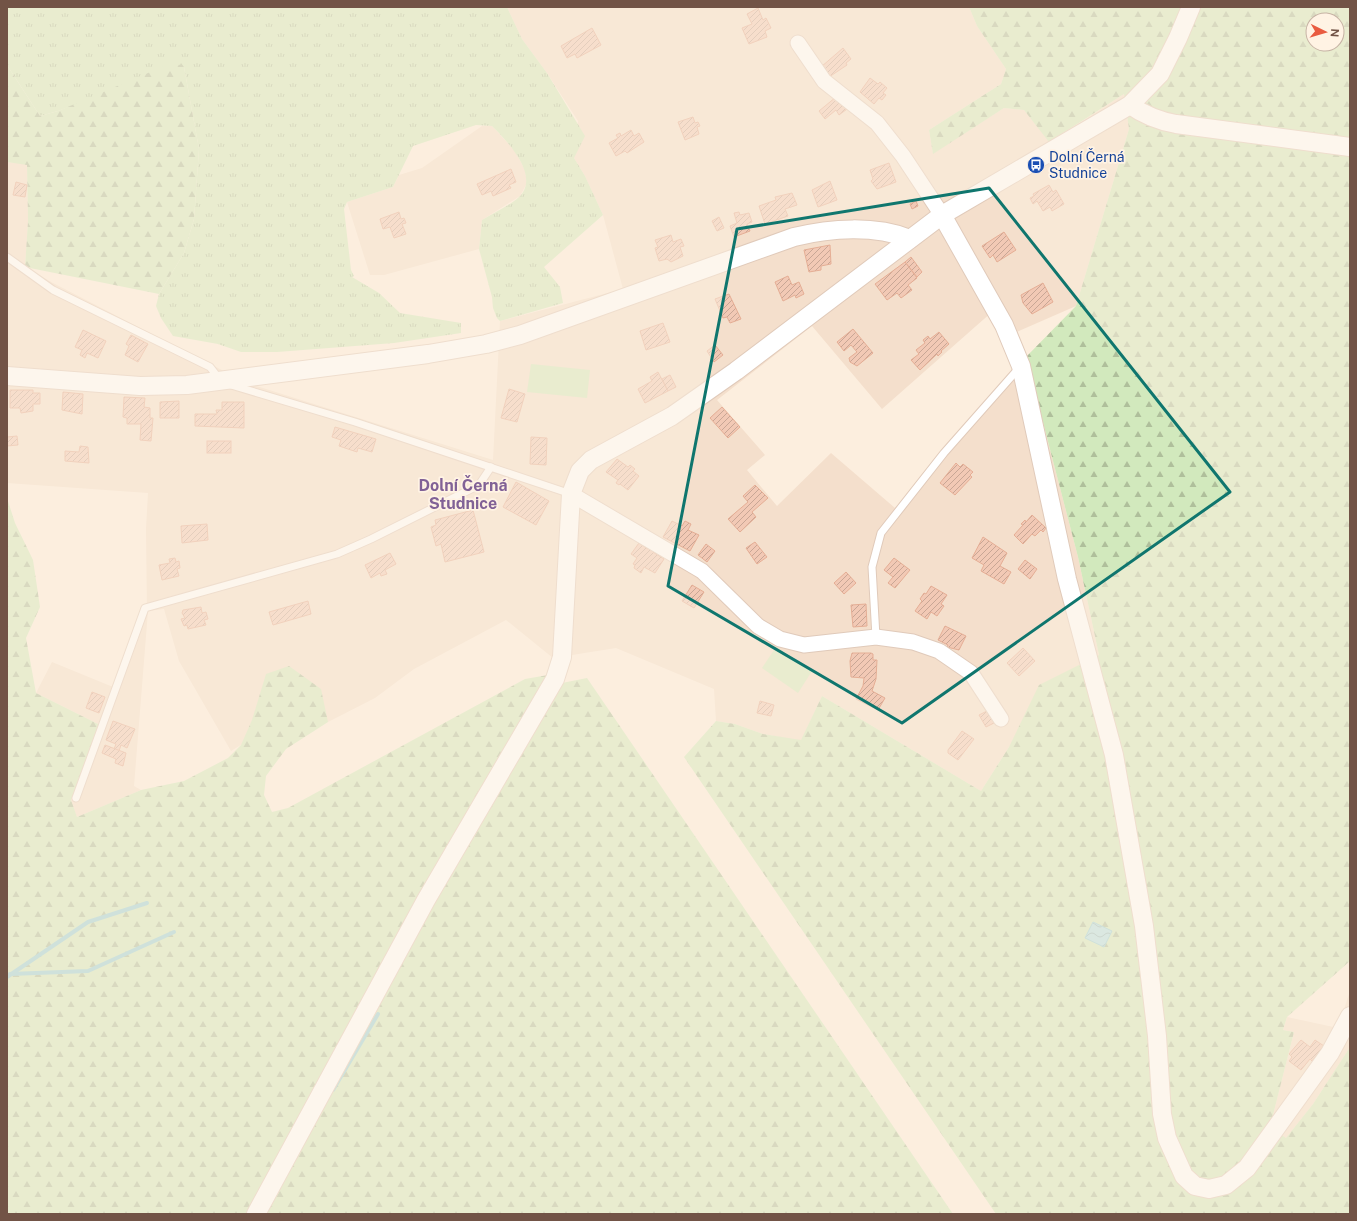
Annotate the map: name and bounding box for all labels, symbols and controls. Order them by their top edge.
north arrow [1305,12,1345,52]
text: N [1329,28,1341,38]
place label: Dolní Černá Studnice [1049,148,1124,181]
bus stop icon: Dolní Černá Studnice [1026,155,1046,175]
district label: Dolní Černá Studnice [418,475,508,513]

